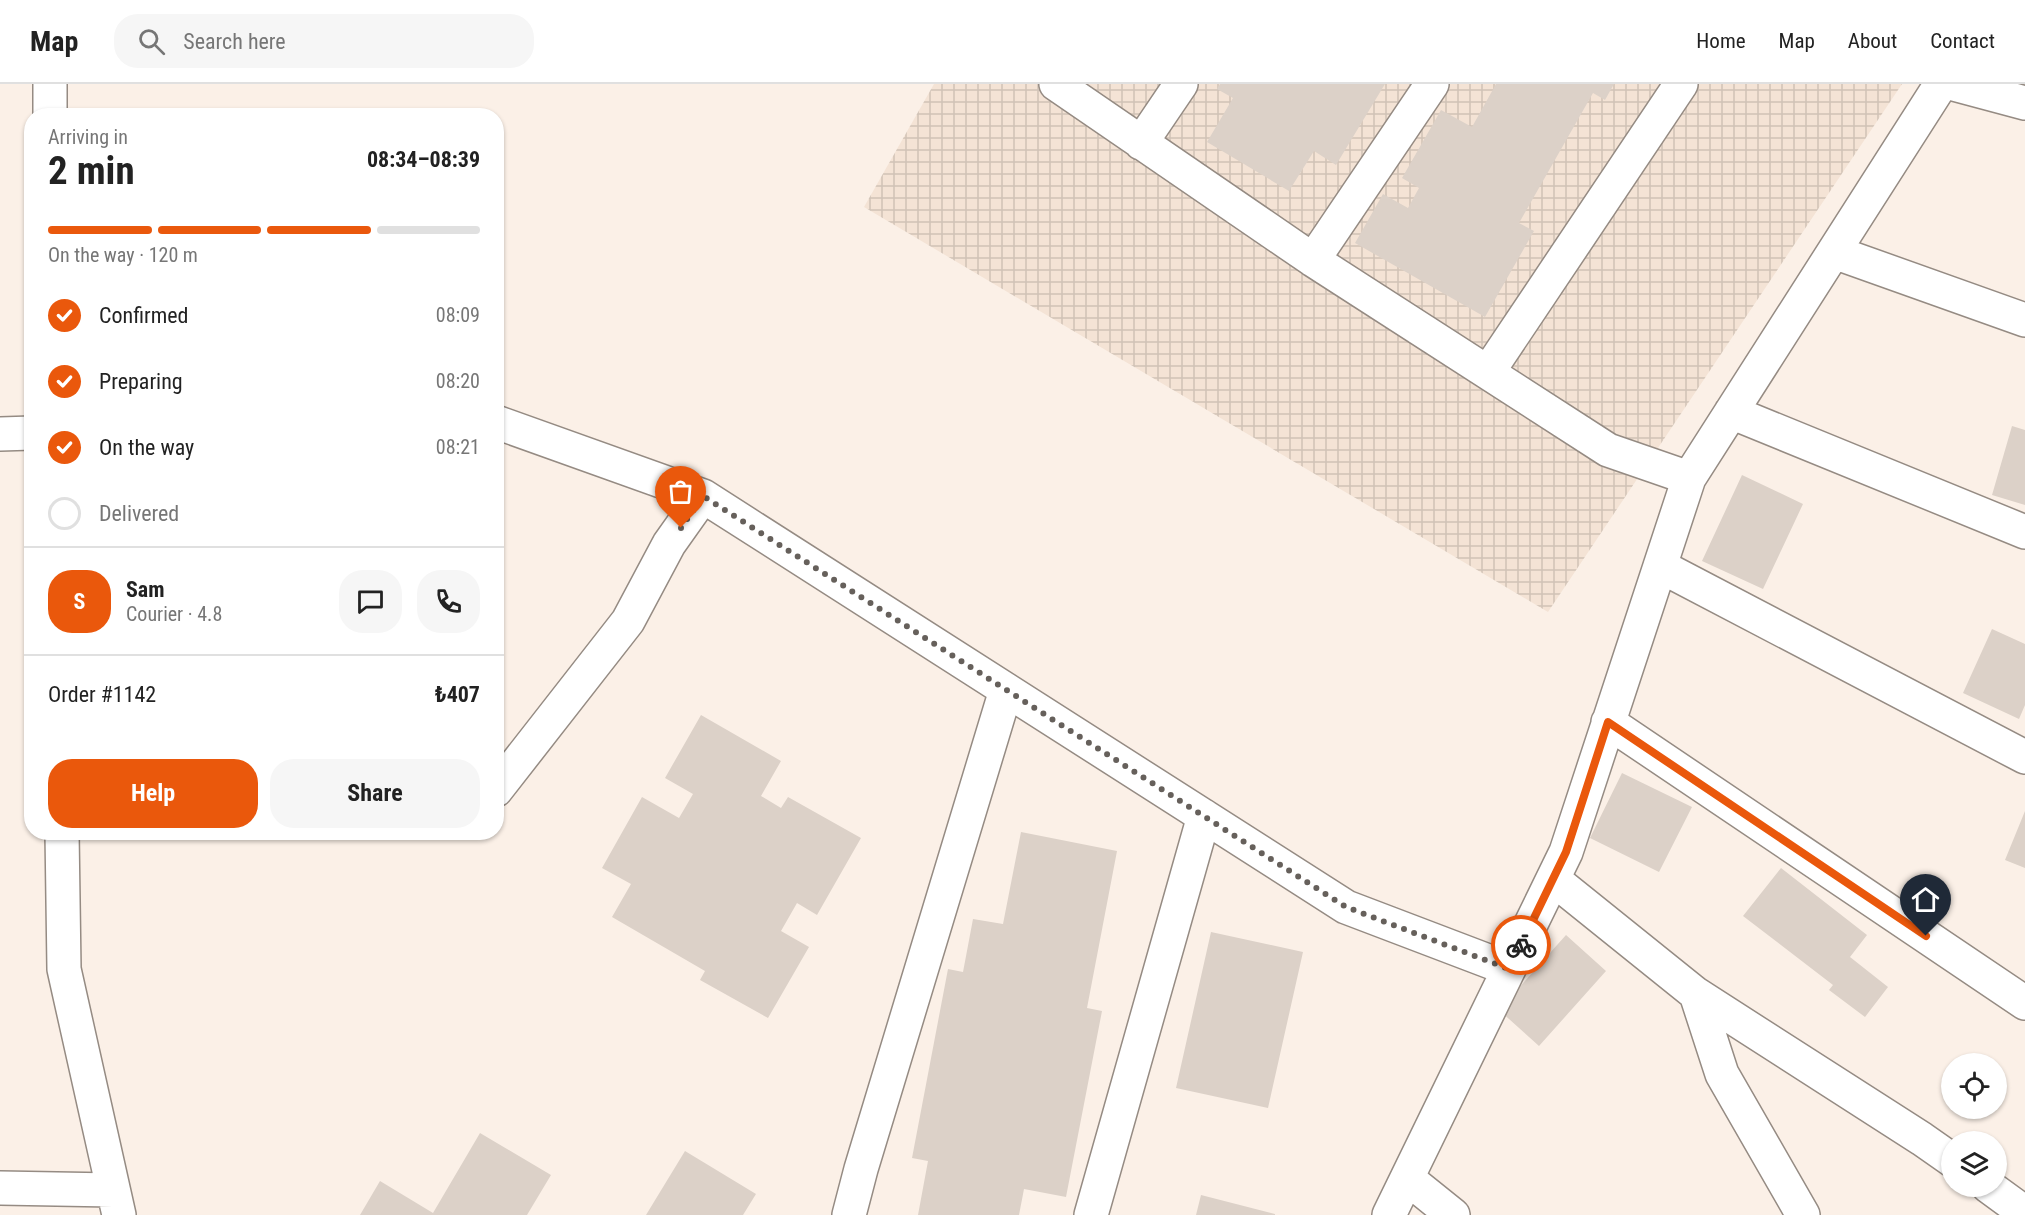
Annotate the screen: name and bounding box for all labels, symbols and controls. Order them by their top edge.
search box [114,14,534,68]
text: Map [30,25,78,58]
icon: search [135,25,168,58]
text: Search here [183,29,286,54]
text: Home [1696,29,1746,53]
text: Map [1779,29,1815,53]
text: About [1848,29,1897,53]
text: Contact [1930,29,1995,53]
text: Arriving in [48,125,128,149]
text: 08:34–08:39 [367,147,480,172]
text: 2 min [48,148,135,194]
text: On the way · 120 m [48,243,198,267]
icon: check [48,299,81,332]
text: Confirmed [99,303,188,328]
text: 08:09 [436,303,480,327]
icon: check [48,365,81,398]
text: Preparing [99,369,183,394]
text: 08:20 [436,369,480,393]
icon: check [48,431,81,464]
text: On the way [99,435,194,460]
text: 08:21 [436,435,480,459]
pin [655,466,706,528]
icon: bag [664,475,697,508]
text: Delivered [99,501,179,526]
button: chat [339,570,402,633]
button: phone [417,570,480,633]
text: Sam [126,577,165,602]
text: S [74,589,85,614]
text: Courier · 4.8 [126,602,222,626]
text: Order #1142 [48,682,156,707]
text: ₺407 [435,682,480,707]
button: Help [48,759,258,828]
button: Share [270,759,480,828]
pin [1900,874,1951,936]
icon: home [1909,883,1942,916]
courier [1491,915,1551,975]
icon: bike [1505,929,1538,962]
map controls [1941,1053,2007,1197]
button: locate [1941,1053,2007,1119]
button: layers [1941,1131,2007,1197]

